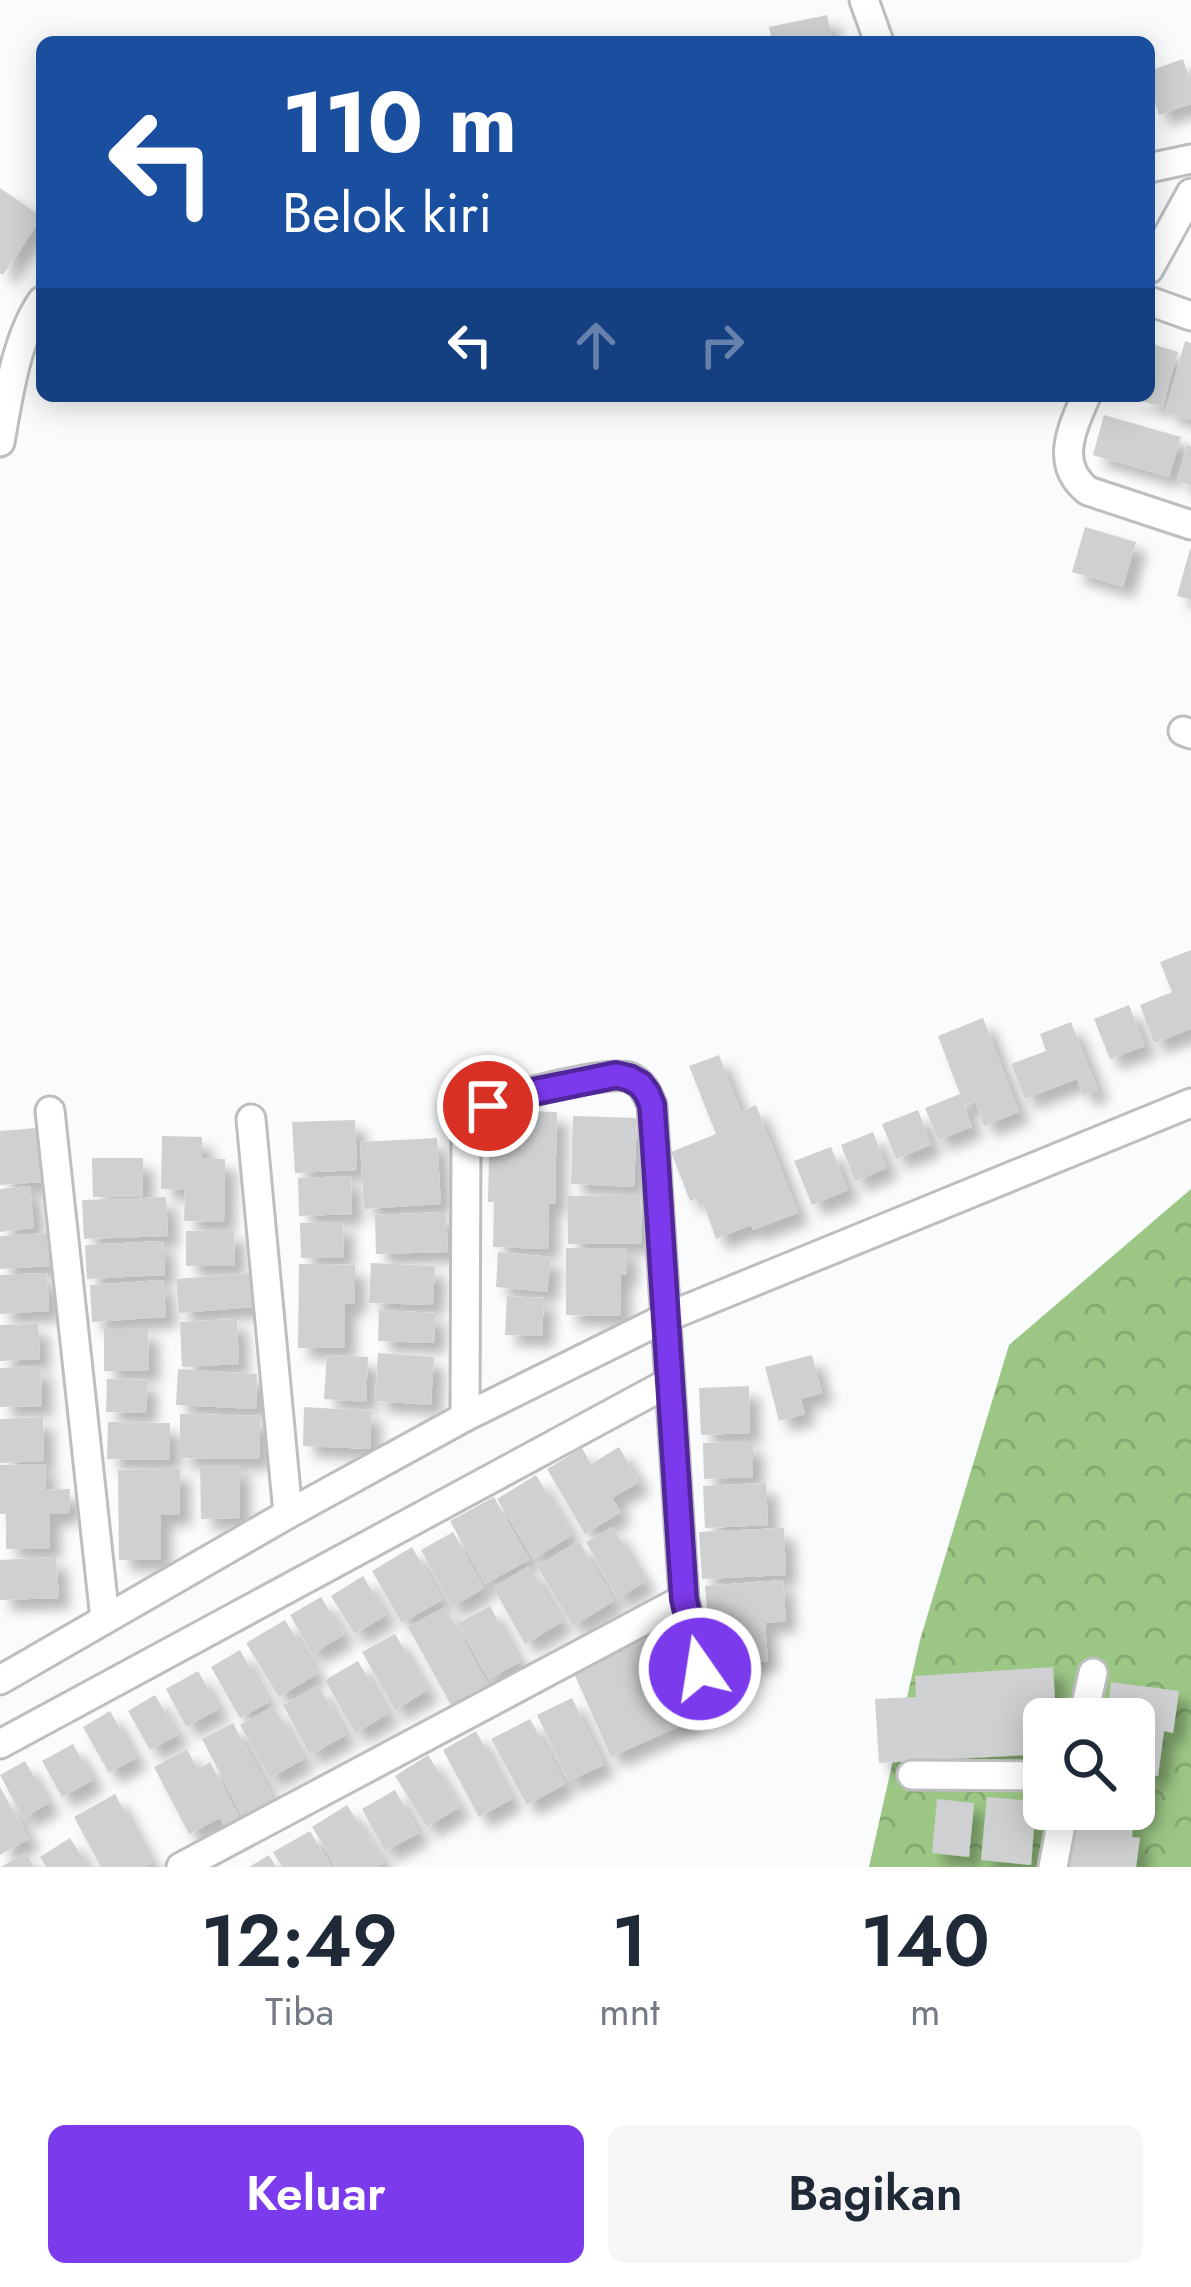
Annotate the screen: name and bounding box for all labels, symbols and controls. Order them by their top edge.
text: 110 m [282,62,517,184]
icon: left [84,84,240,240]
text: Belok kiri [282,174,492,252]
icon: left [437,312,503,378]
icon: ahead [563,312,629,378]
icon: right [689,312,755,378]
pin [437,1055,539,1157]
icon: arrive [455,1073,521,1139]
position arrow [637,1606,763,1732]
map controls [1023,1698,1155,1830]
button: search [1023,1698,1155,1830]
text: 12:49 [201,1889,398,1993]
text: 1 [612,1889,647,1993]
text: 140 [861,1889,990,1993]
text: Tiba [265,1983,334,2040]
text: mnt [599,1983,660,2040]
text: m [910,1983,940,2040]
button: Keluar [48,2125,584,2263]
button: Bagikan [608,2125,1143,2263]

